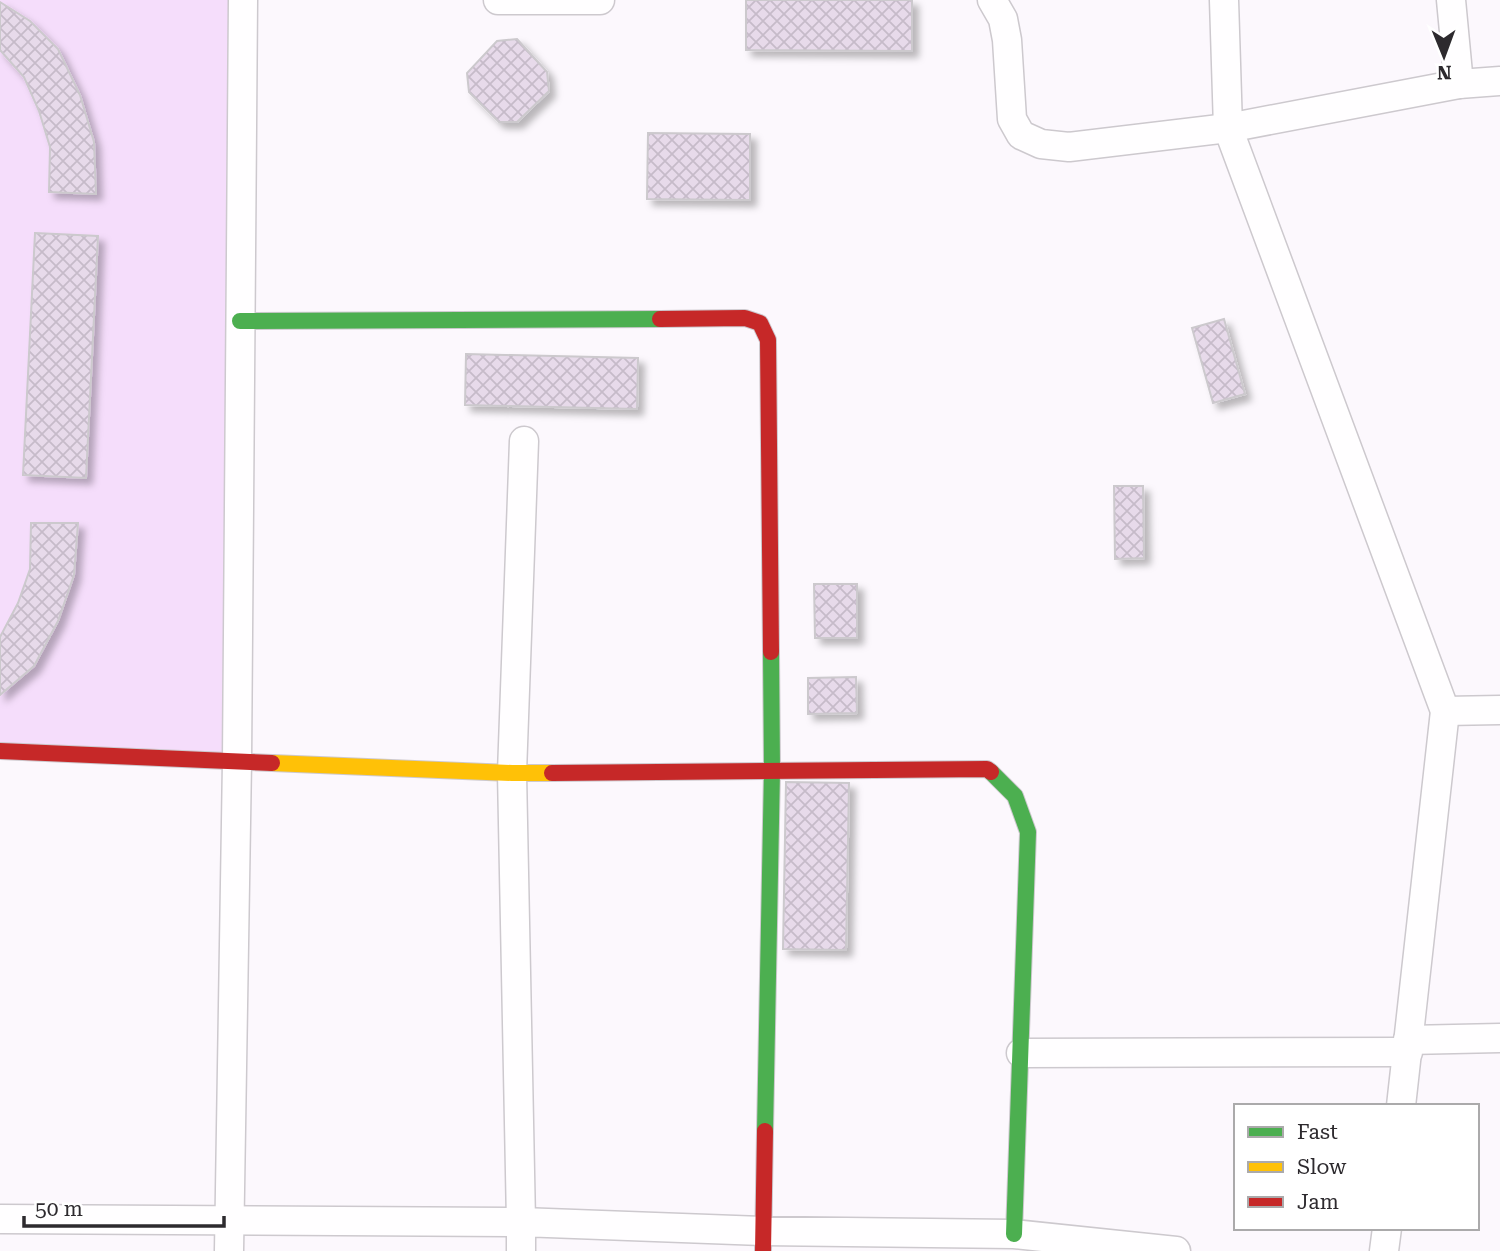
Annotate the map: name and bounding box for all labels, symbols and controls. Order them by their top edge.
north arrow [1409,21,1479,91]
text: N [1436,61,1452,84]
legend [1234,1104,1479,1230]
text: Fast [1297,1120,1338,1144]
text: Slow [1297,1155,1347,1179]
scale bar [24,1184,224,1228]
text: Jam [1297,1190,1339,1214]
text: 50 m [35,1197,83,1221]

